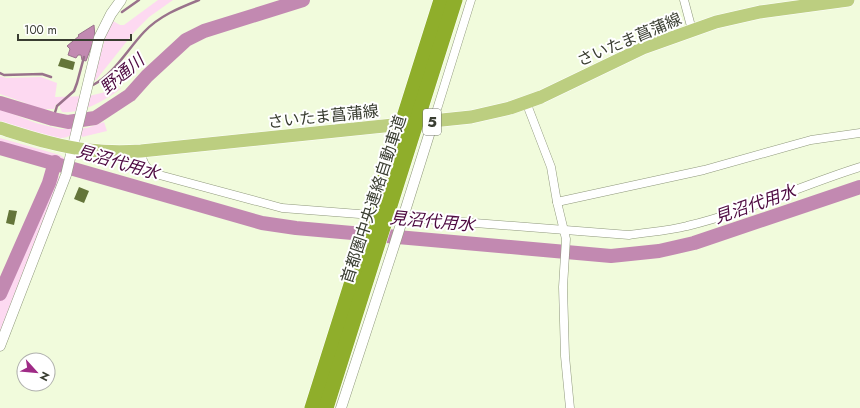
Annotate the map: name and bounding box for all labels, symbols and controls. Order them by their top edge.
street label: さいたま菖蒲線 [573,7,685,72]
scale bar [18,16,131,42]
text: 100 m [24,21,57,39]
water label: 野通川 [95,47,151,100]
street label: さいたま菖蒲線 [266,99,380,134]
road number: 5 [423,109,441,135]
street label: 首都圏中央連絡自動車道 [335,112,412,286]
water label: 見沼代用水 [74,139,164,186]
water label: 見沼代用水 [711,178,801,229]
water label: 見沼代用水 [389,205,477,237]
north arrow [16,352,56,392]
text: N [36,369,54,384]

